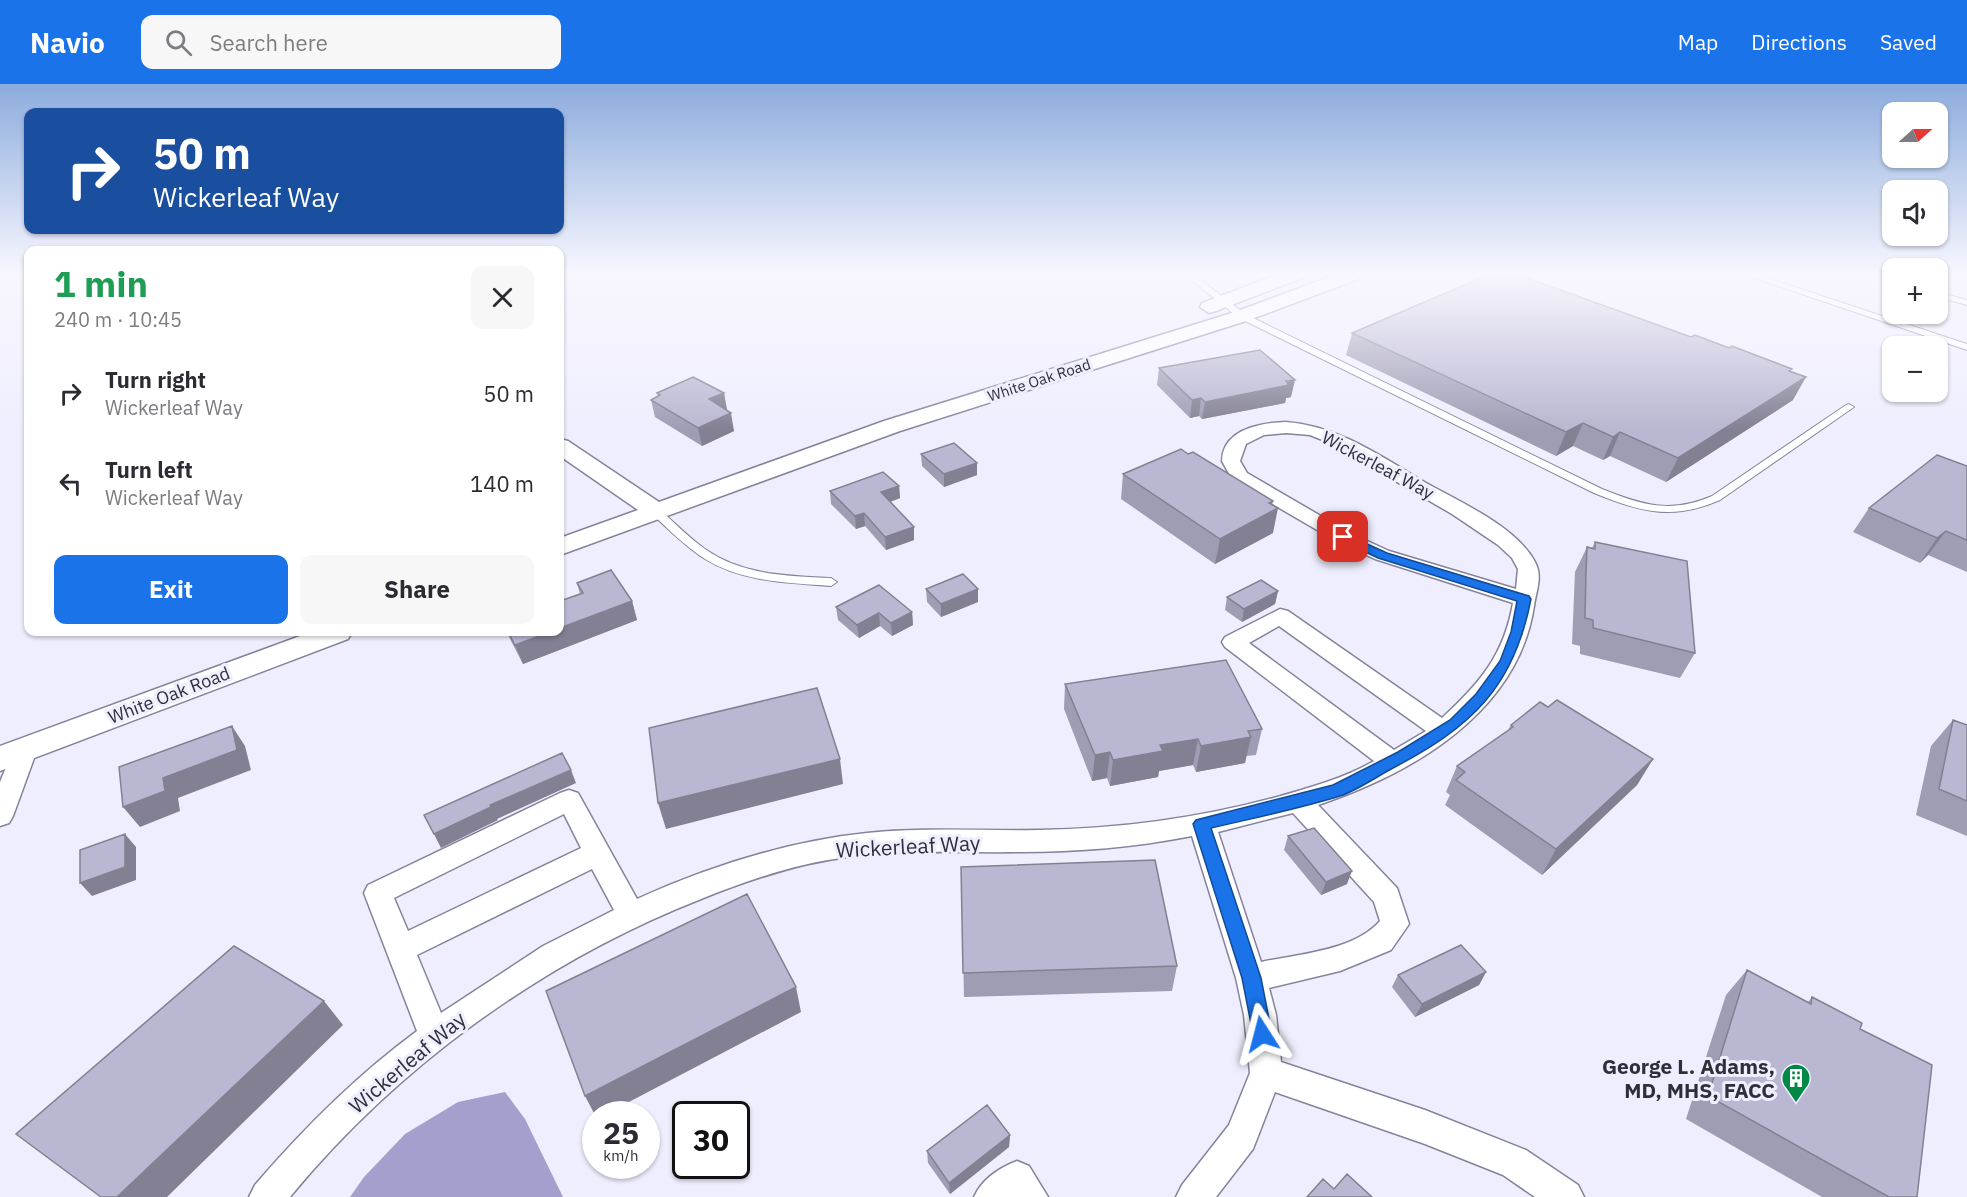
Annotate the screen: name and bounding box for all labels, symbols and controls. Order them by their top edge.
search box [141,15,561,69]
text: Navio [30,24,105,61]
icon: search [162,26,195,59]
text: Search here [210,28,328,57]
text: Map [1678,28,1718,56]
text: Directions [1751,28,1847,56]
text: Saved [1880,28,1937,56]
north arrow [1882,102,1948,168]
map controls [1882,102,1948,402]
text: 50 m [153,126,251,181]
icon: right [54,132,132,210]
text: Wickerleaf Way [153,179,339,214]
button: sound [1882,180,1948,246]
button: + [1882,258,1948,324]
text: 1 min [54,260,148,307]
button: close [471,266,534,329]
text: 240 m · 10:45 [54,306,182,333]
button: − [1882,336,1948,402]
street label: White Oak Road [985,354,1093,406]
text: Turn right [105,365,206,394]
icon: right [54,377,87,410]
text: 50 m [483,379,534,408]
text: Wickerleaf Way [105,394,243,421]
street label: Wickerleaf Way [1318,426,1438,504]
text: Turn left [105,455,193,484]
icon: left [54,467,87,500]
text: 140 m [470,469,534,498]
text: Wickerleaf Way [105,484,243,511]
pin [1317,511,1368,562]
icon: arrive [1326,520,1359,553]
button: Exit [54,555,288,624]
button: Share [300,555,534,624]
street label: White Oak Road [105,661,233,729]
street label: Wickerleaf Way [835,828,982,864]
position arrow [1230,1002,1294,1066]
street label: Wickerleaf Way [343,1004,472,1119]
place label: George L. Adams, MD, MHS, FACC [1602,1052,1775,1104]
building icon: George L. Adams, MD, MHS, FACC [1780,1062,1812,1104]
speed limit sign: 30 [672,1101,750,1179]
text: 25 [603,1113,639,1152]
text: km/h [603,1146,639,1165]

